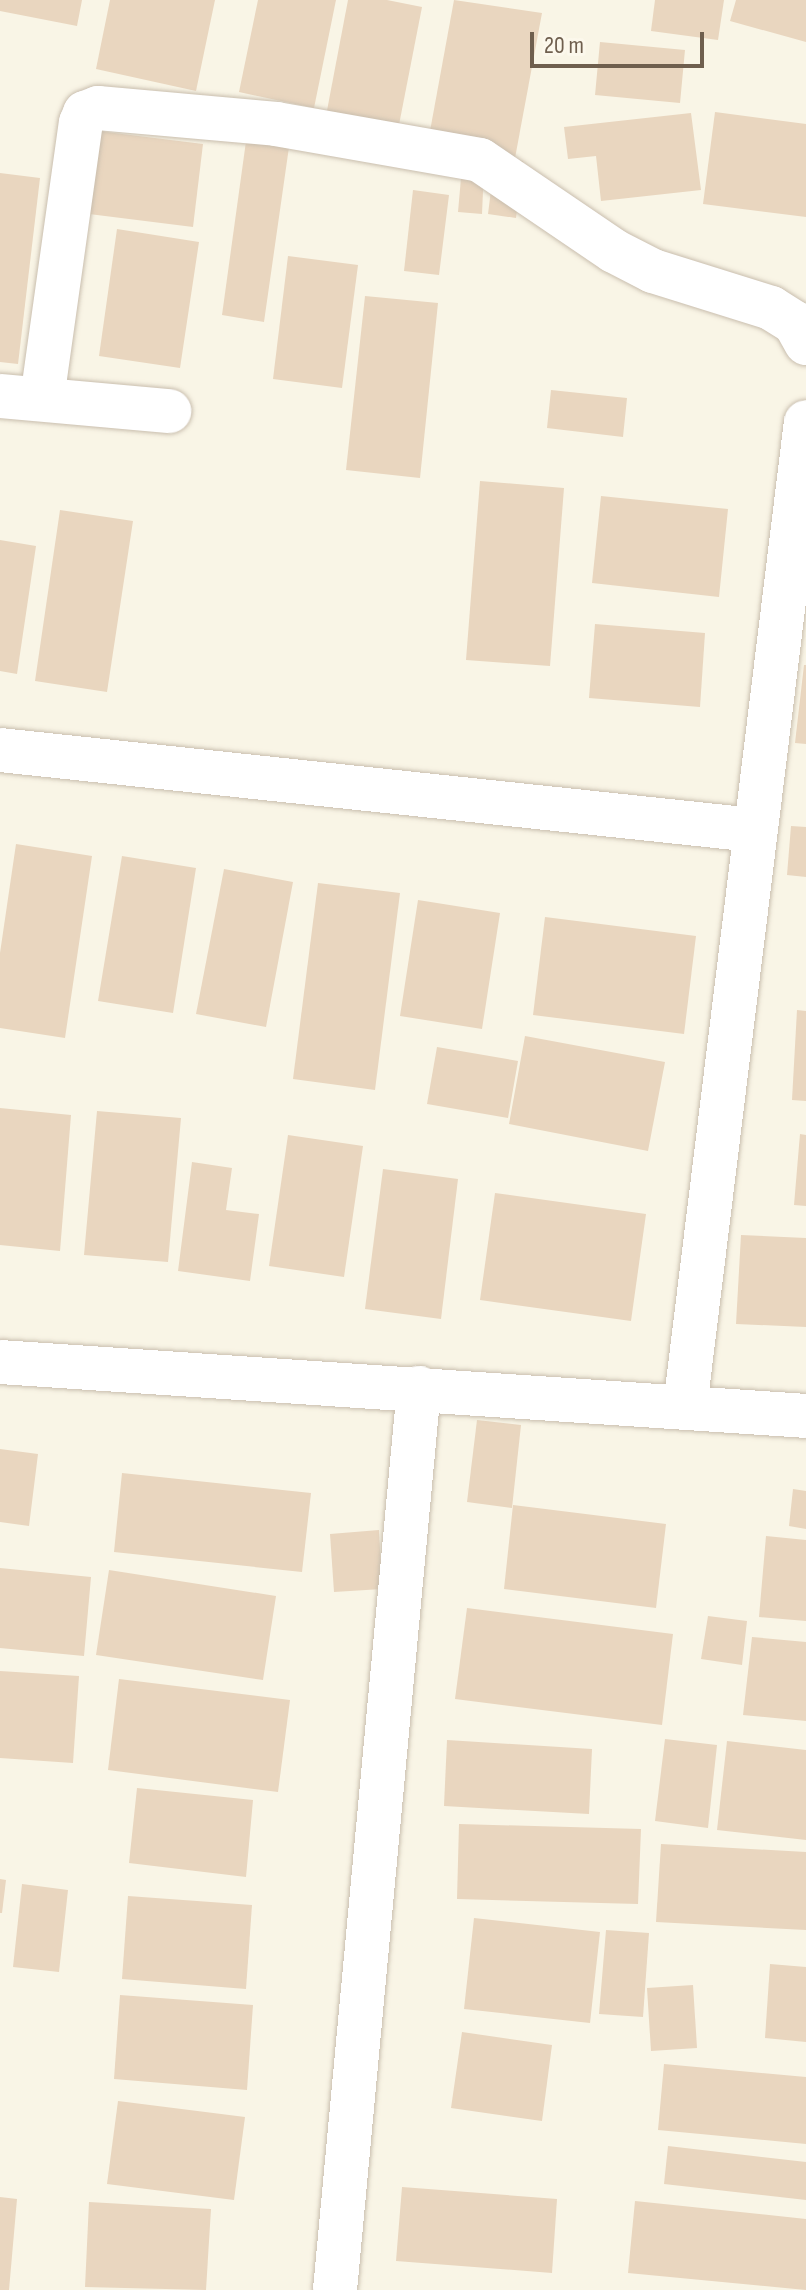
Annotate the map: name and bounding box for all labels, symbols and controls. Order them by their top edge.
scale bar [534,16,708,66]
text: 20 m [544,31,584,60]

